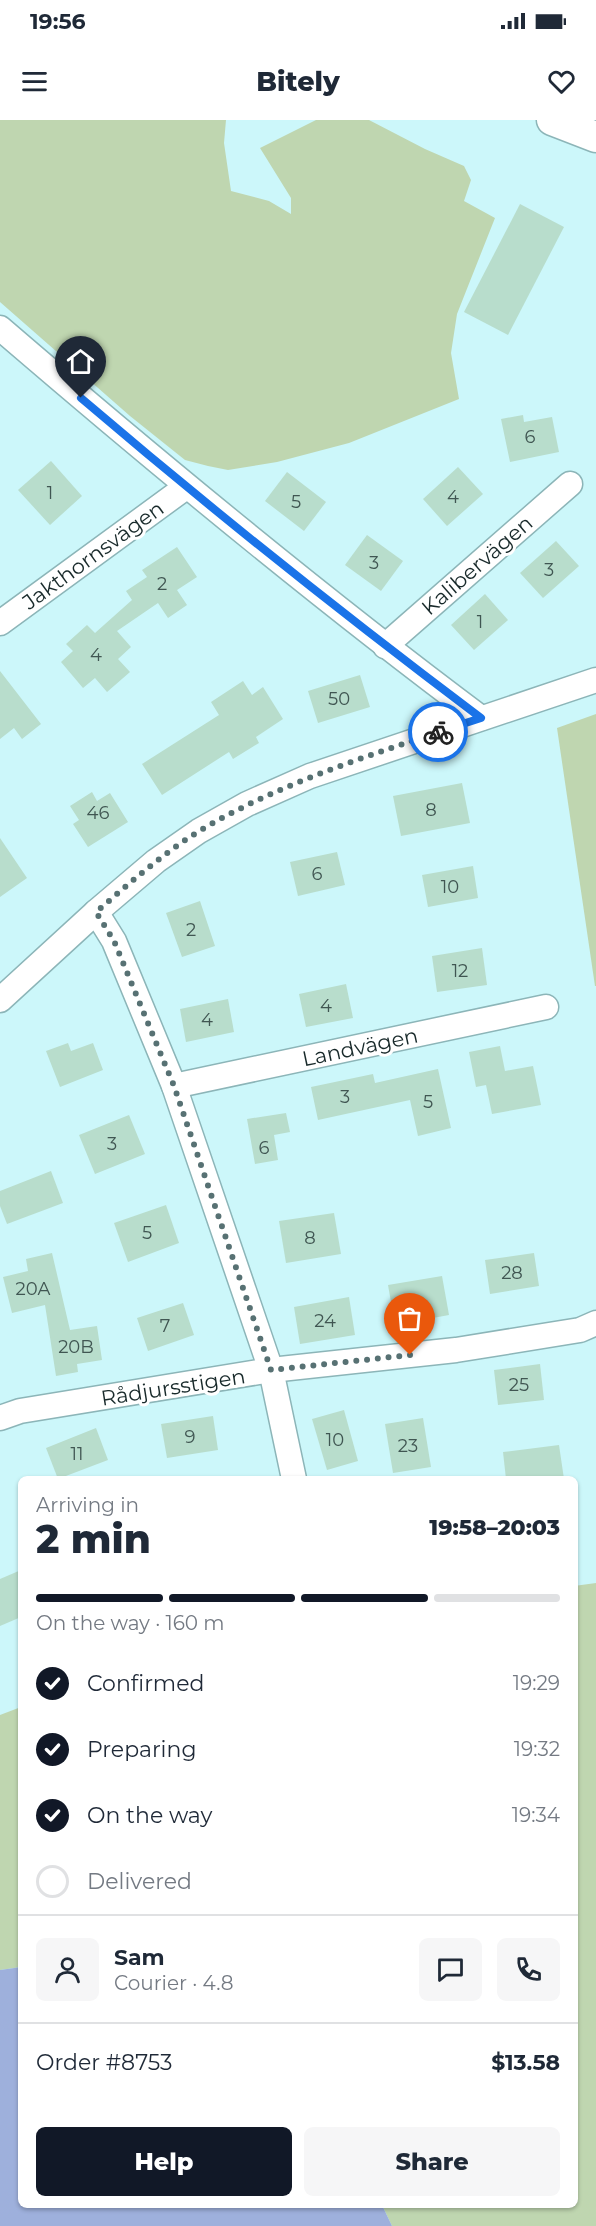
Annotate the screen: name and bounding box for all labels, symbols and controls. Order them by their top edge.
text: 19:56 [30,8,86,35]
icon: menu [18,65,51,98]
text: Bitely [256,65,340,98]
icon: heart [545,65,578,98]
pin [55,336,106,398]
icon: home [64,345,97,378]
house number: 6 [525,426,536,448]
house number: 1 [47,482,53,504]
house number: 4 [447,486,459,508]
house number: 5 [291,491,301,513]
street label: Jakthornsvägen [17,495,169,615]
street label: Kalibervägen [416,510,538,620]
house number: 3 [369,552,379,574]
house number: 3 [544,559,554,581]
house number: 2 [157,573,167,595]
house number: 1 [477,611,483,633]
house number: 4 [90,644,102,666]
house number: 50 [328,688,350,710]
courier [408,702,468,762]
icon: bike [422,716,455,749]
house number: 8 [425,799,437,821]
house number: 46 [87,802,109,824]
house number: 6 [312,863,323,885]
house number: 10 [441,876,459,898]
house number: 2 [186,919,196,941]
house number: 12 [452,960,468,982]
house number: 4 [320,995,332,1017]
house number: 4 [201,1009,213,1031]
street label: Landvägen [300,1023,420,1071]
house number: 3 [340,1086,350,1108]
house number: 5 [423,1091,433,1113]
house number: 3 [107,1133,117,1155]
house number: 6 [259,1137,270,1159]
house number: 5 [142,1222,152,1244]
house number: 8 [304,1227,316,1249]
house number: 28 [501,1262,523,1284]
house number: 20A [16,1278,51,1300]
pin [384,1293,435,1355]
icon: bag [393,1302,426,1335]
house number: 24 [314,1310,336,1332]
house number: 7 [160,1315,170,1337]
house number: 20B [58,1336,94,1358]
street label: Rådjursstigen [99,1363,247,1411]
house number: 25 [509,1374,529,1396]
house number: 9 [185,1426,196,1448]
house number: 10 [326,1429,344,1451]
house number: 23 [398,1435,418,1457]
house number: 11 [71,1443,84,1465]
text: Arriving in [36,1493,139,1517]
text: 19:58–20:03 [429,1514,560,1541]
text: 2 min [36,1515,151,1563]
text: On the way · 160 m [36,1611,225,1635]
icon: check [36,1667,69,1700]
text: Confirmed [87,1670,204,1697]
text: 19:29 [513,1671,560,1695]
icon: check [36,1733,69,1766]
text: Preparing [87,1736,196,1763]
text: 19:32 [514,1737,560,1761]
icon: check [36,1799,69,1832]
text: On the way [87,1802,212,1829]
text: 19:34 [512,1803,560,1827]
text: Delivered [87,1868,192,1895]
button: person [36,1938,99,2001]
button: chat [419,1938,482,2001]
button: phone [497,1938,560,2001]
text: Sam [114,1944,165,1971]
text: Courier · 4.8 [114,1971,233,1995]
text: Order #8753 [36,2049,172,2076]
text: $13.58 [491,2049,560,2076]
button: Help [36,2127,292,2196]
button: Share [304,2127,560,2196]

